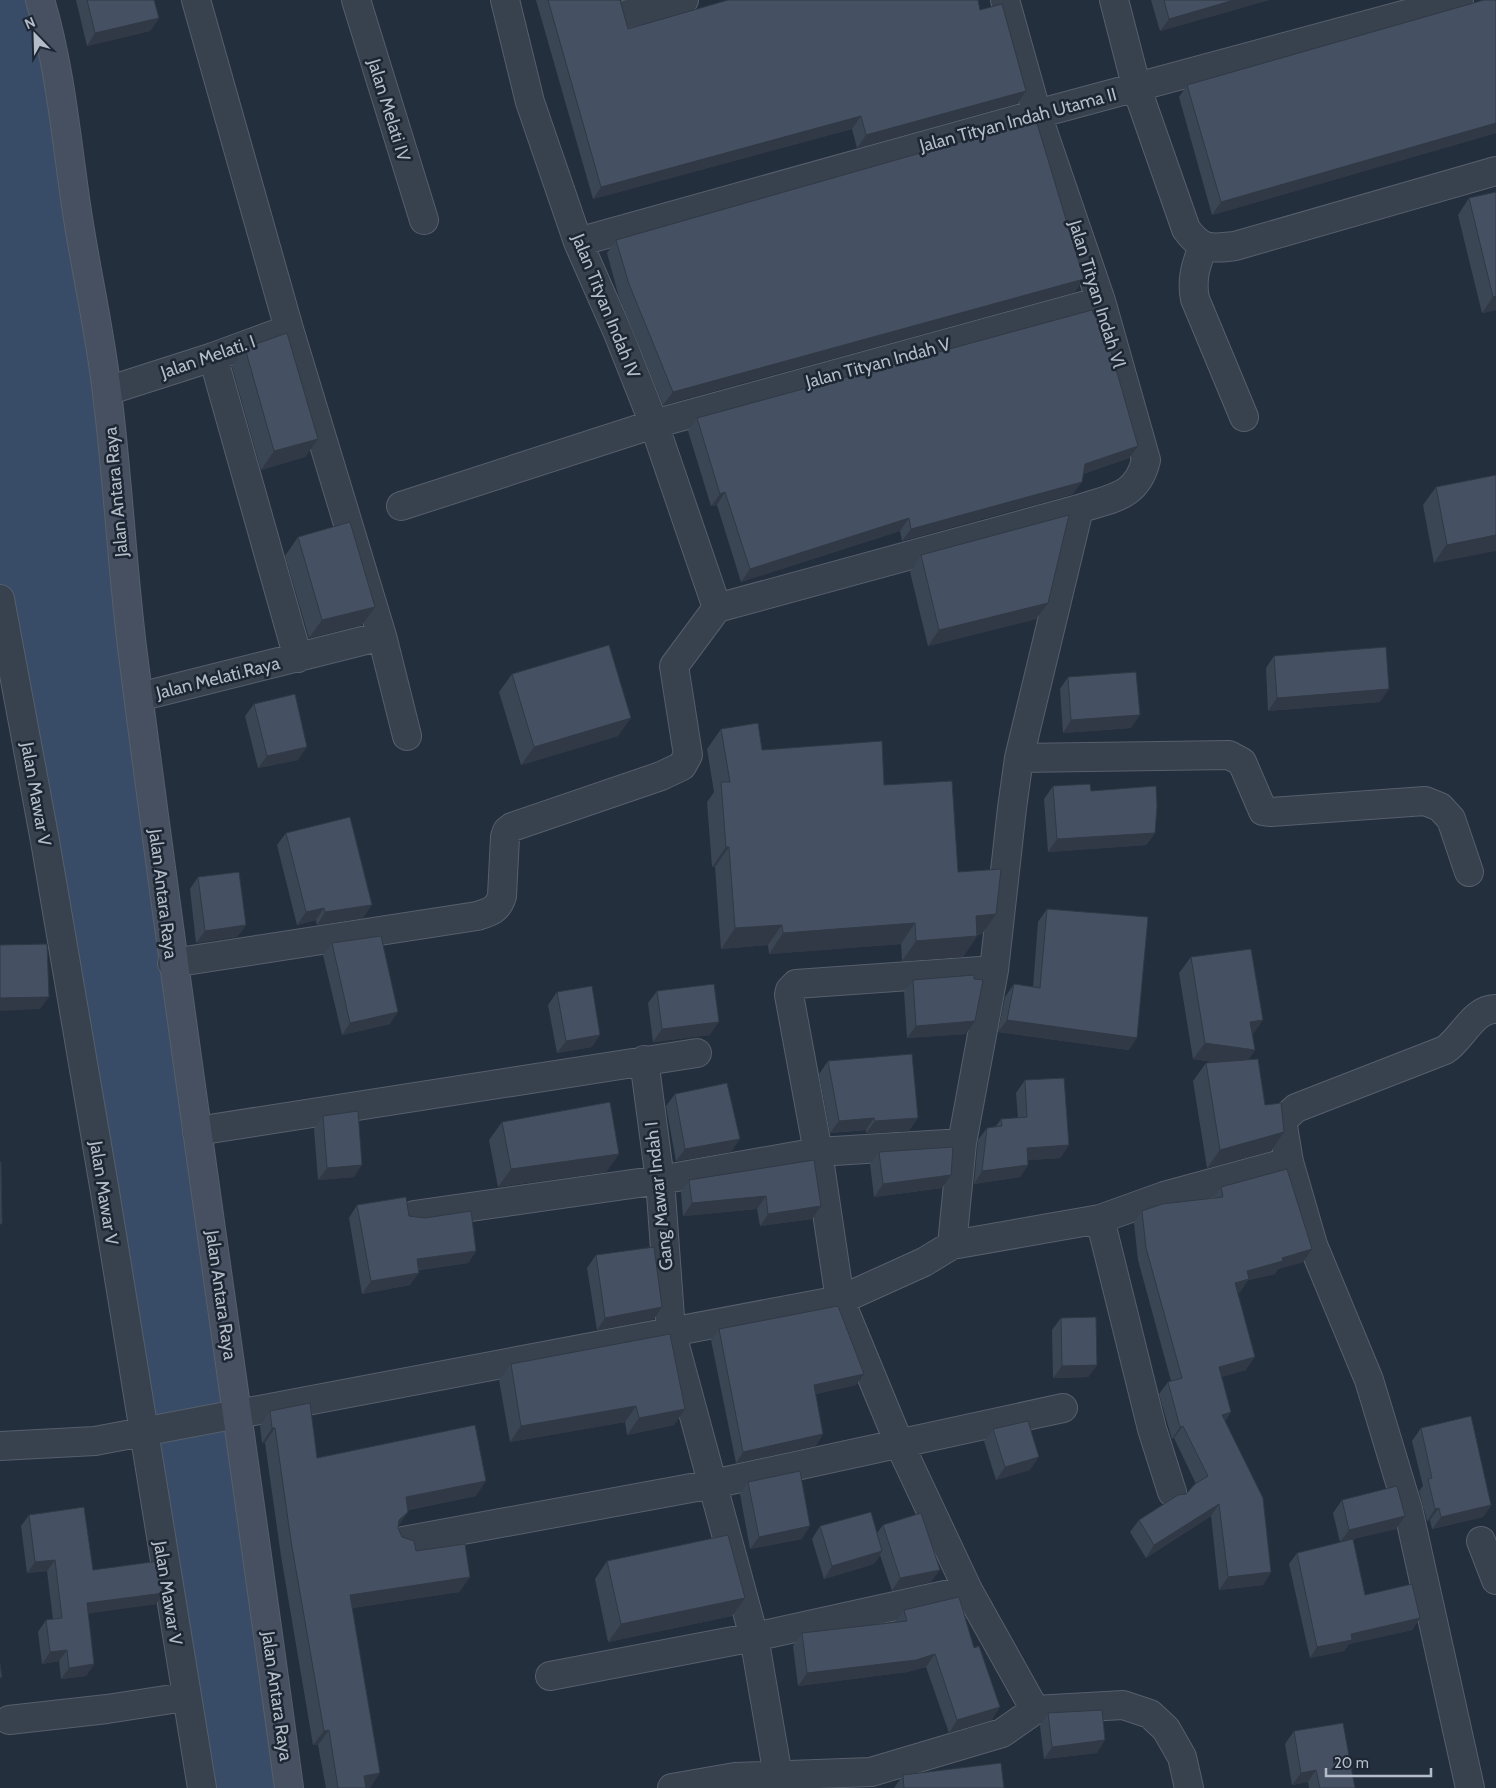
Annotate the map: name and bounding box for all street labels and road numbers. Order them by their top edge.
street label: Jalan Melati IV [363,55,415,164]
street label: Jalan Tityan Indah Utama II [916,83,1119,157]
street label: Jalan Tityan Indah Vl [1064,217,1130,371]
street label: Jalan Tityan Indah IV [567,230,645,381]
street label: Jalan Melati. I [157,331,258,384]
street label: Jalan Tityan Indah V [802,333,953,393]
street label: Jalan Antara Raya [99,426,133,559]
street label: Jalan Melati.Raya [153,652,282,704]
street label: Jalan Mawar V [16,739,56,848]
street label: Jalan Antara Raya [144,827,182,961]
street label: Gang Mawar Indah I [640,1120,678,1272]
street label: Jalan Mawar V [85,1138,123,1247]
street label: Jalan Antara Raya [201,1228,241,1362]
street label: Jalan Mawar V [149,1538,187,1647]
street label: Jalan Antara Raya [257,1629,297,1763]

